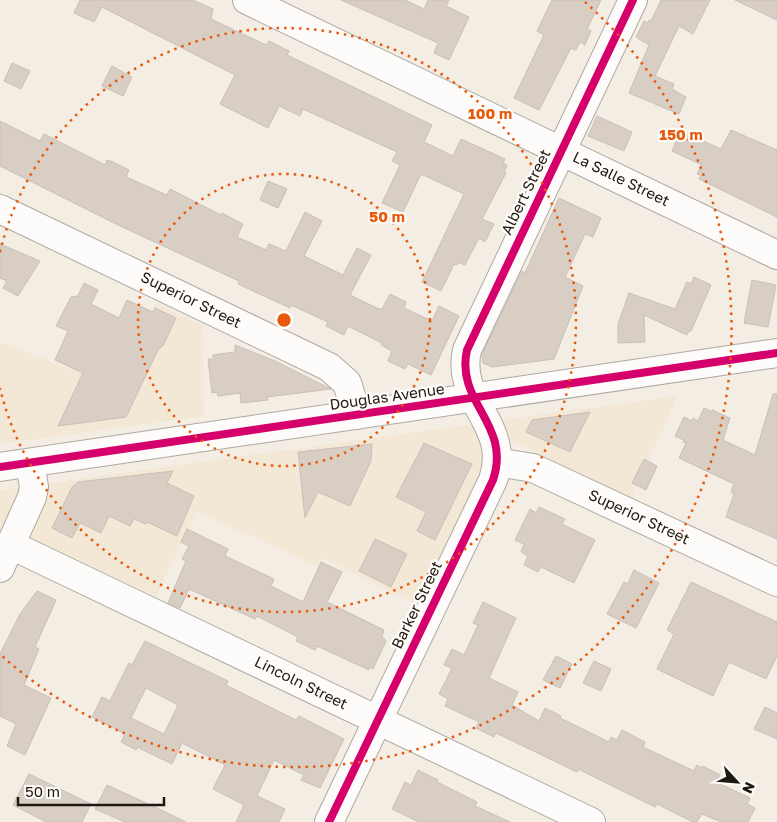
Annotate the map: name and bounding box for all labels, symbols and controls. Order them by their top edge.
text: 100 m [468,104,512,122]
text: 150 m [659,125,703,143]
street label: Albert Street [497,146,554,237]
street label: La Salle Street [570,147,673,209]
text: 50 m [369,207,405,225]
street label: Superior Street [138,267,245,331]
centre of rings [275,311,293,329]
street label: Douglas Avenue [328,379,446,413]
street label: Superior Street [586,485,693,547]
street label: Barker Street [387,558,445,651]
street label: Lincoln Street [252,652,351,712]
north arrow [712,757,762,807]
scale bar [18,774,164,806]
text: N [739,779,759,796]
text: 50 m [25,782,60,800]

